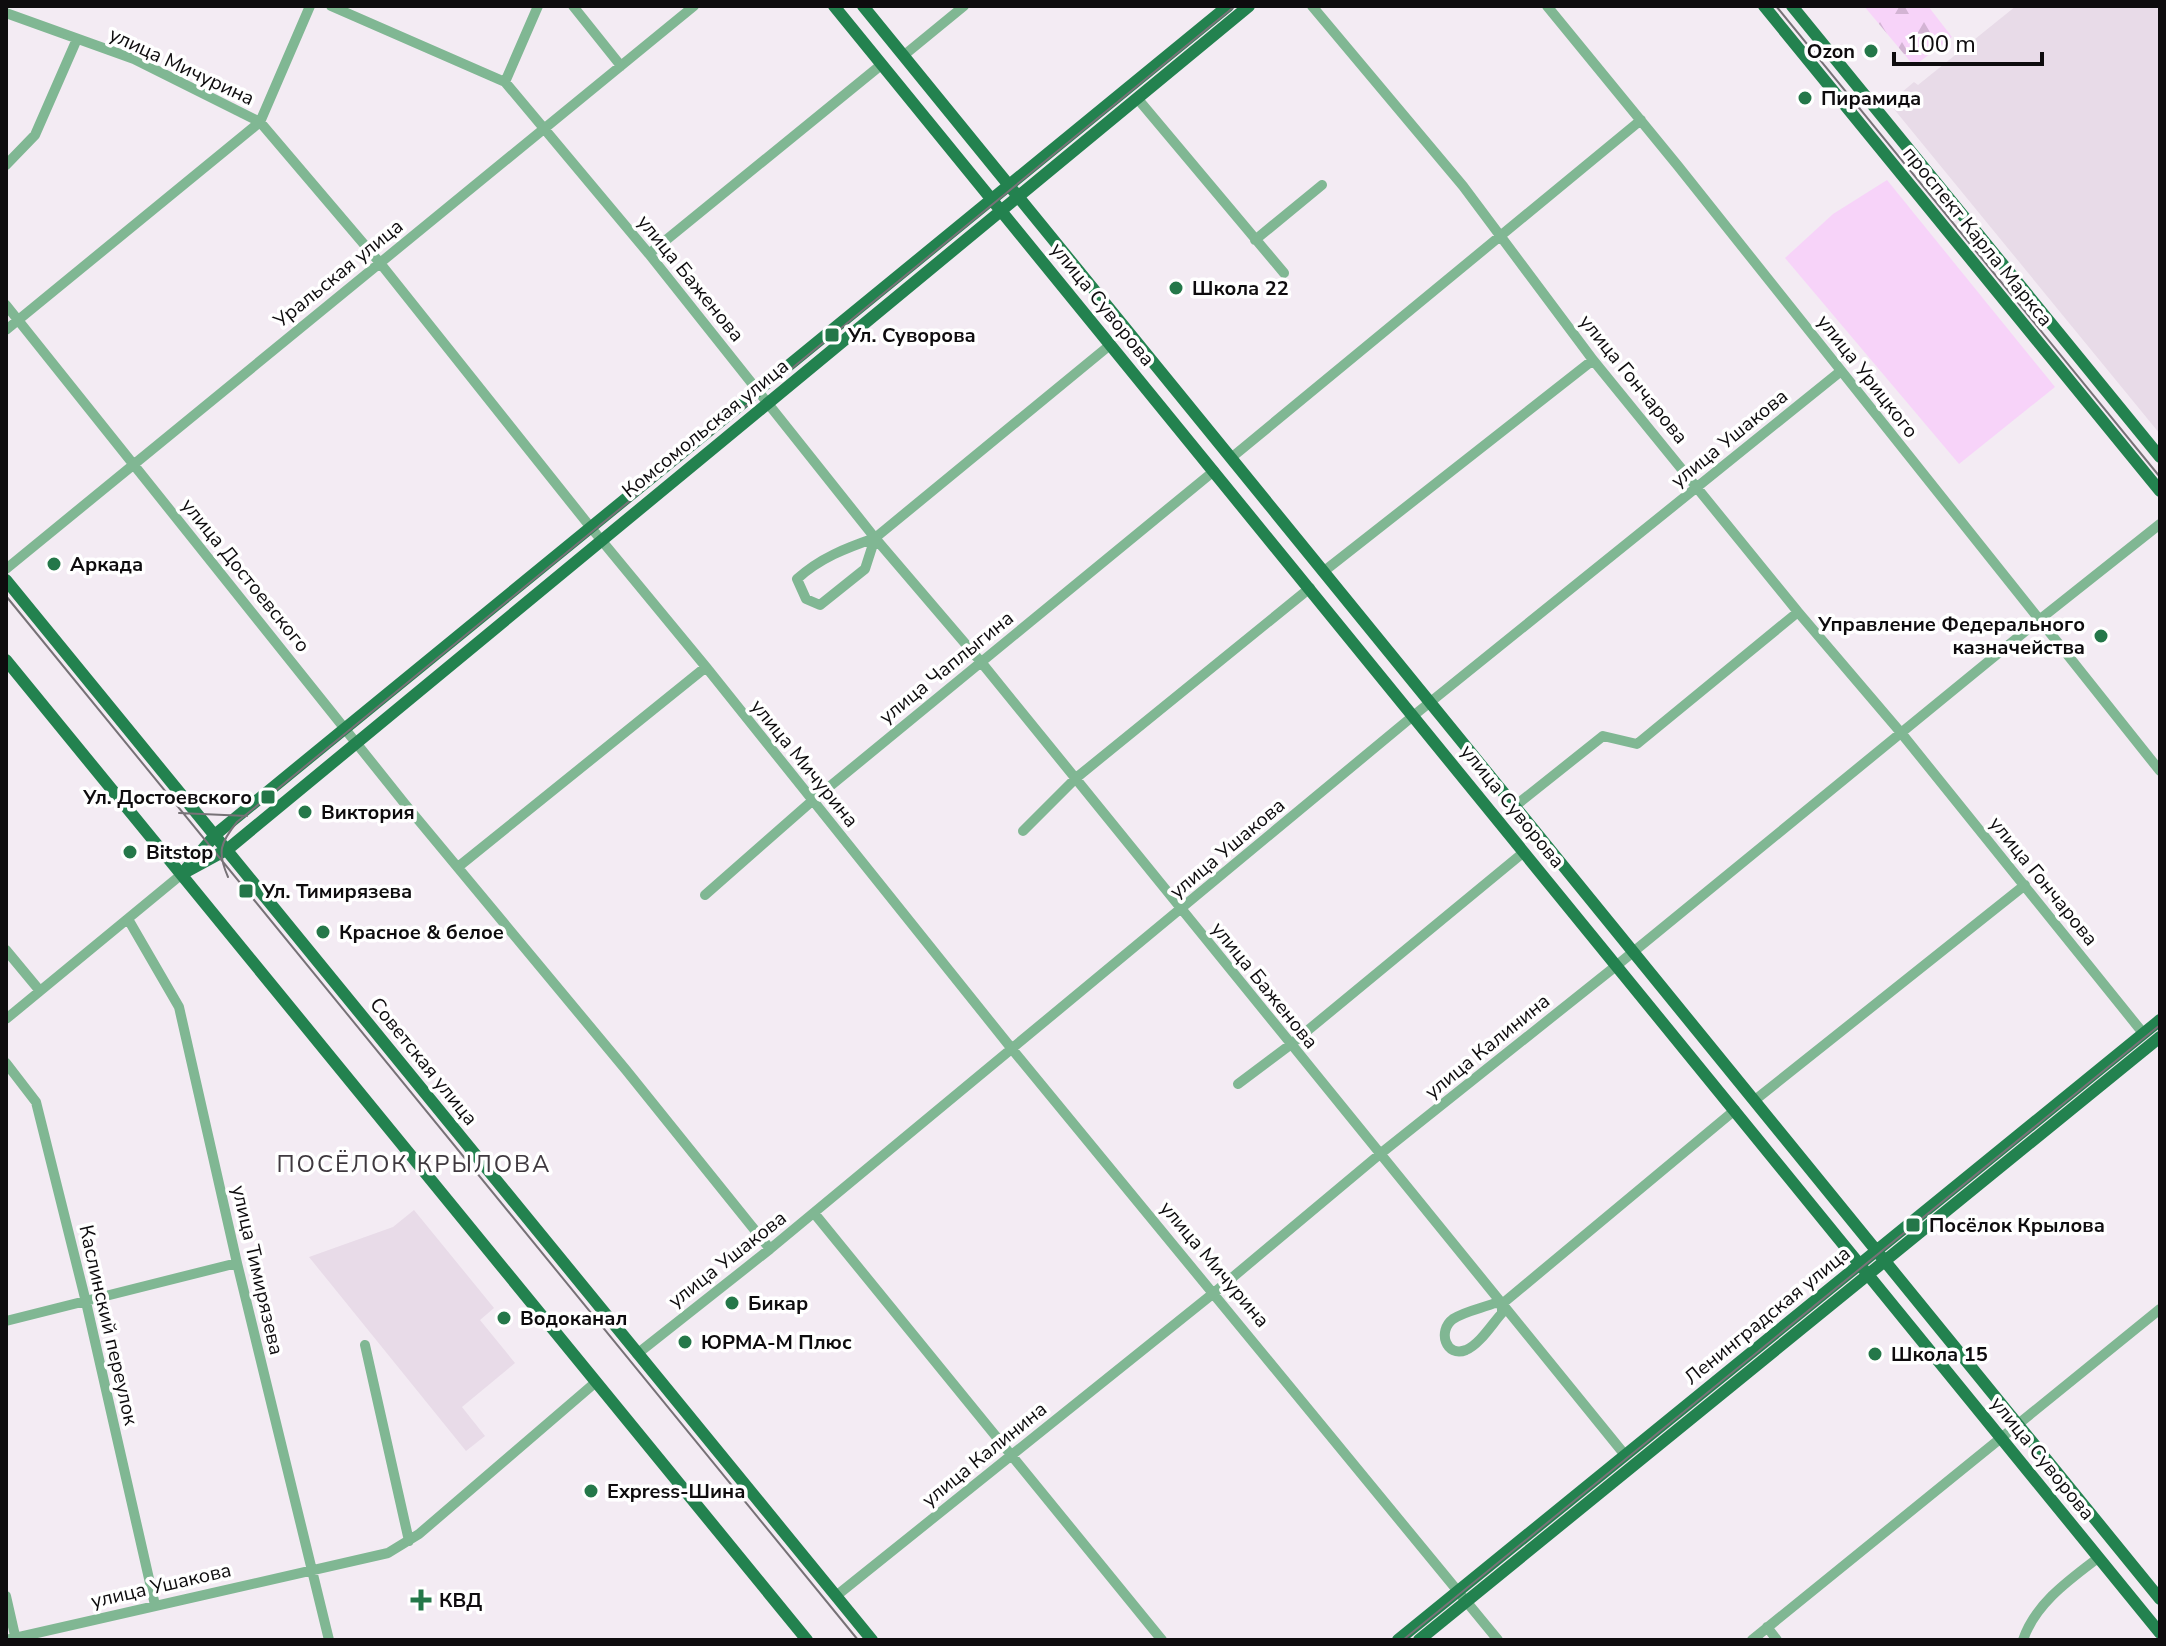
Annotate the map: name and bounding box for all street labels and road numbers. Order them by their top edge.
street label: улица Мичурина [105,21,259,112]
street label: проспект Карла Маркса [1896,141,2059,332]
street label: улица Баженова [631,209,750,348]
street label: Уральская улица [267,213,409,335]
street label: улица Суворова [1044,237,1161,372]
street label: улица Гончарова [1573,309,1694,450]
street label: улица Урицкого [1811,309,1924,444]
street label: Комсомольская улица [616,353,794,504]
street label: улица Ушакова [1665,383,1793,494]
street label: улица Достоевского [175,493,316,658]
street label: улица Чаплыгина [873,605,1019,730]
street label: улица Мичурина [745,694,865,833]
street label: улица Суворова [1454,739,1571,874]
street label: улица Ушакова [1164,792,1291,905]
street label: улица Гончарова [1983,811,2104,952]
street label: улица Баженова [1205,916,1324,1055]
street label: улица Калинина [1419,988,1556,1105]
street label: Советская улица [364,992,484,1131]
street label: улица Тимирязева [225,1183,290,1357]
street label: улица Мичурина [1154,1195,1276,1333]
street label: улица Ушакова [663,1205,792,1314]
street label: Каслинский переулок [72,1222,145,1428]
street label: Ленинградская улица [1679,1240,1856,1391]
street label: улица Суворова [1984,1391,2101,1526]
street label: улица Калинина [916,1396,1053,1513]
street label: улица Ушакова [88,1556,234,1615]

